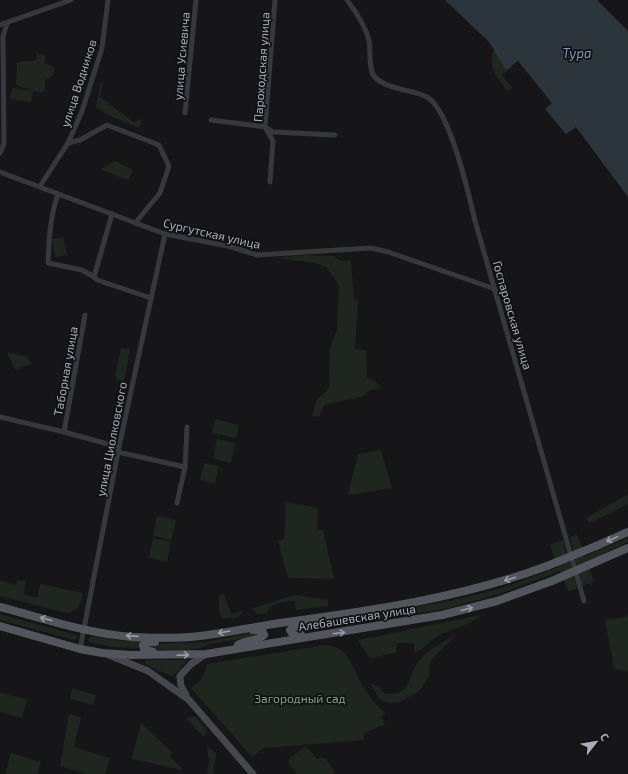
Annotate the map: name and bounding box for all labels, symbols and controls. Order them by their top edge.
street label: улица Усиевича [170,11,193,101]
street label: Пароходская улица [250,12,273,122]
street label: улица Водников [57,37,100,129]
water label: Тура [563,45,591,61]
street label: Сургутская улица [162,215,262,252]
street label: Госпаровская улица [490,259,535,371]
street label: Таборная улица [50,325,81,417]
street label: улица Циолковского [93,380,130,498]
one-way arrow [606,536,618,543]
one-way arrow [504,576,517,583]
street label: Алебашевская улица [297,601,417,634]
one-way arrow [460,605,473,613]
one-way arrow [40,615,53,622]
one-way arrow [218,628,231,636]
one-way arrow [332,629,345,637]
one-way arrow [126,633,139,640]
one-way arrow [176,651,189,659]
park label: Загородный сад [254,691,346,705]
north arrow [576,722,616,762]
text: С [598,730,613,743]

